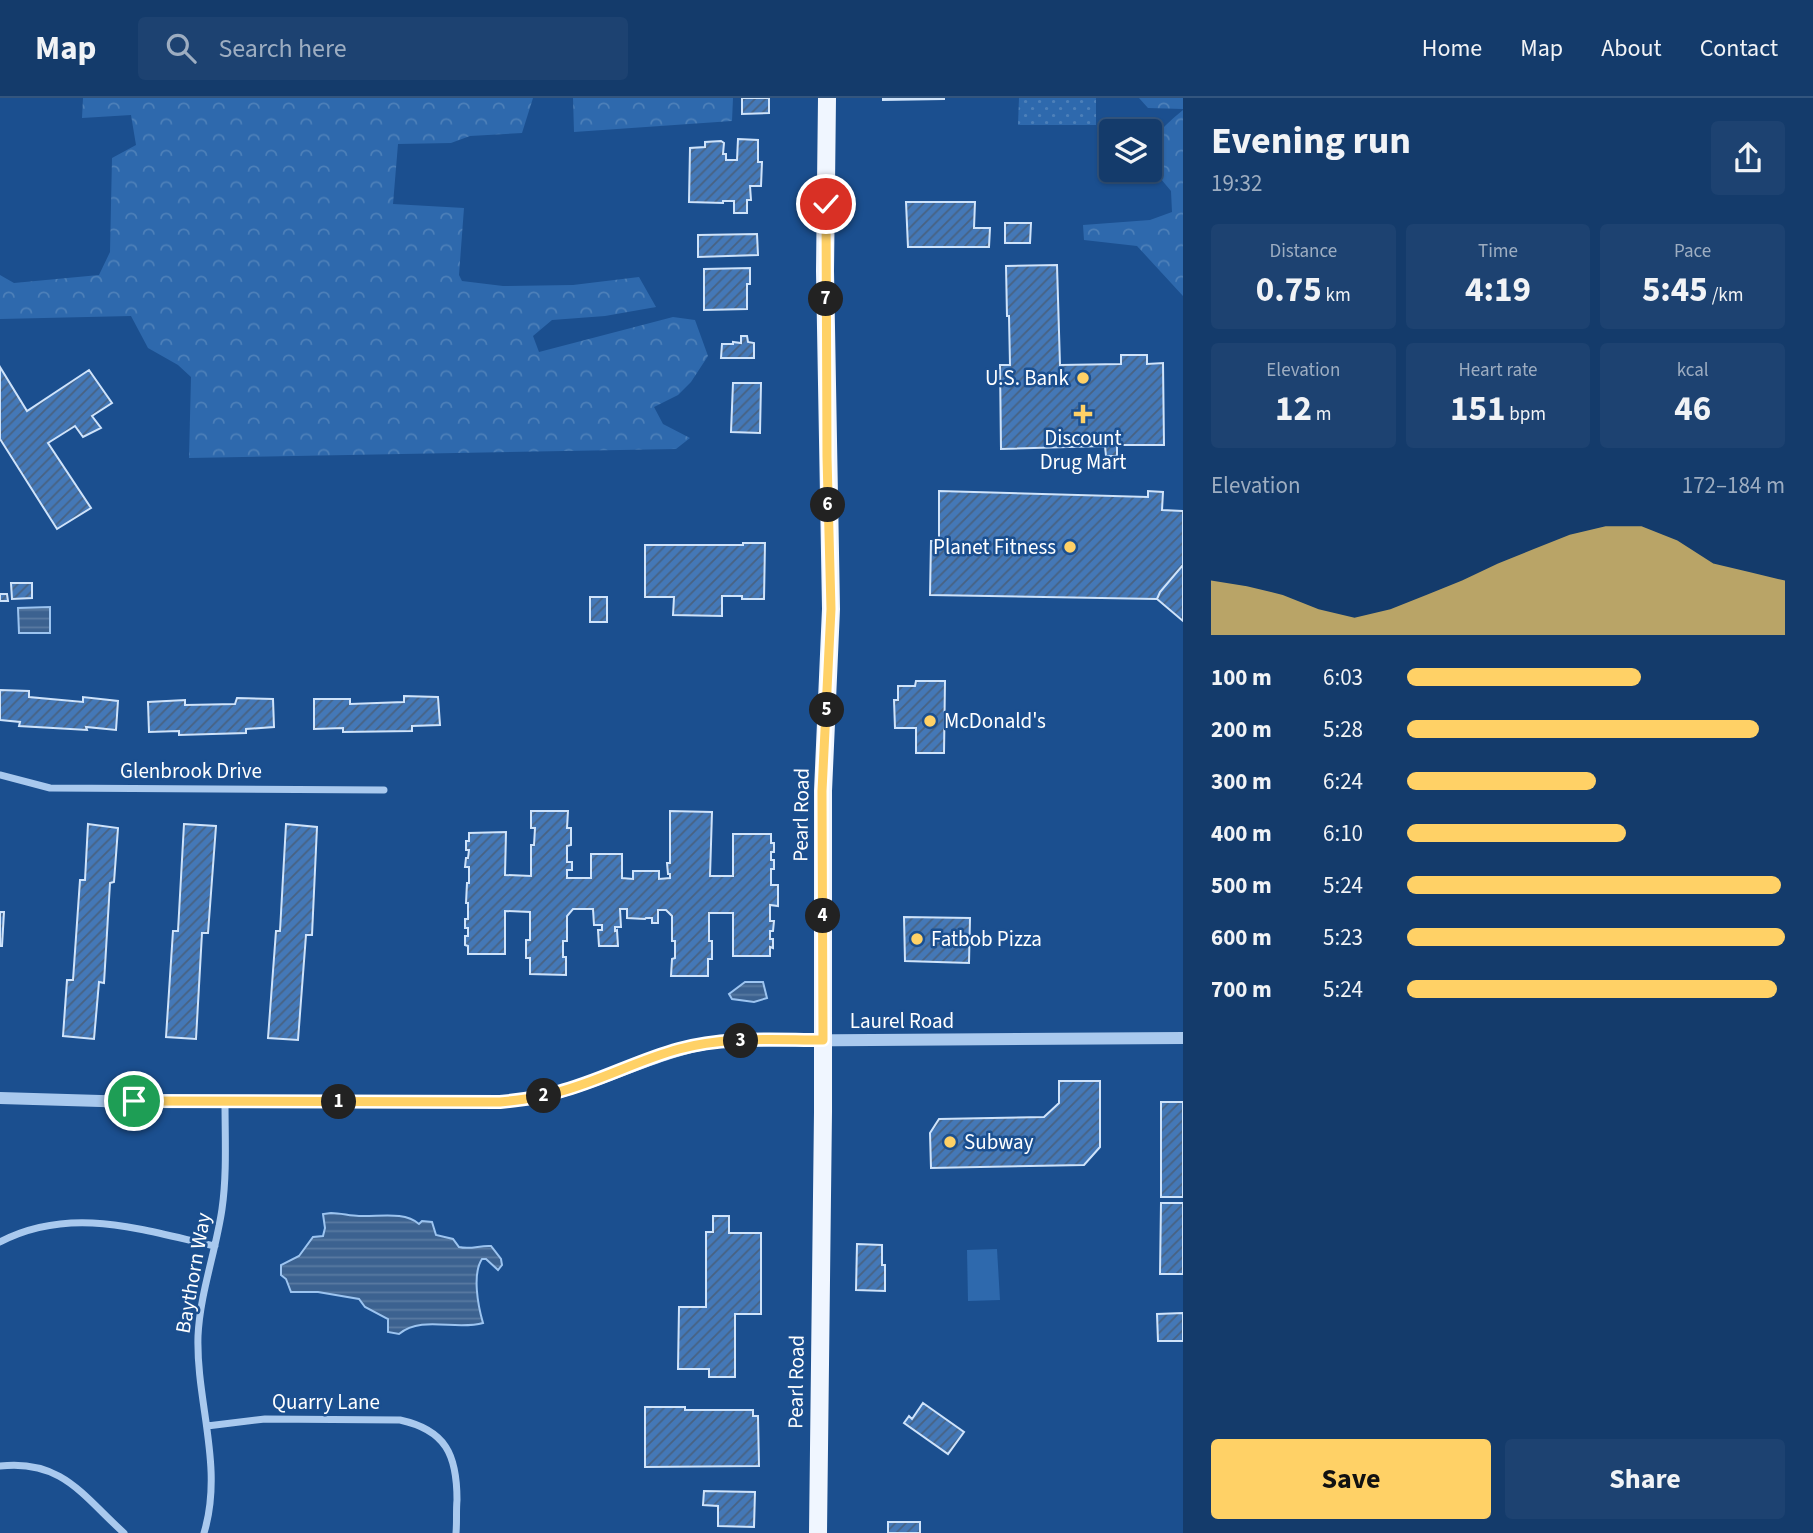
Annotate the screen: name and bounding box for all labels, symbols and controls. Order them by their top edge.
search box [138,17,628,80]
text: Map [35,25,96,72]
icon: search [162,29,200,67]
text: Search here [218,30,347,67]
text: Home [1422,31,1482,66]
text: Map [1520,31,1563,66]
text: About [1601,31,1662,66]
text: Contact [1700,31,1778,66]
text: Evening run [1211,114,1411,168]
map controls [1099,119,1162,182]
button: layers [1099,119,1162,182]
button: share [1711,121,1785,195]
text: 19:32 [1211,167,1262,200]
pin [796,174,856,234]
icon: check [807,185,845,223]
text: Distance [1270,238,1337,265]
text: Time [1478,238,1518,265]
text: Pace [1674,238,1711,265]
text: 0.75 [1256,265,1322,315]
text: 4:19 [1465,265,1531,315]
text: 5:45 [1642,265,1708,315]
pin: 7 [808,282,844,316]
text: km [1322,282,1351,309]
text: /km [1708,282,1743,309]
text: 7 [820,285,831,312]
text: Elevation [1266,357,1340,384]
text: Heart rate [1458,357,1537,384]
text: kcal [1677,357,1709,384]
place label: U.S. Bank [985,363,1070,393]
marker: U.S. Bank [1075,370,1091,386]
text: 12 [1275,384,1312,434]
text: 151 [1450,384,1505,434]
text: 46 [1674,384,1711,434]
text: m [1312,401,1332,428]
text: bpm [1505,401,1546,428]
marker: Discount Drug Mart [1075,406,1091,422]
place label: Discount Drug Mart [1040,423,1126,477]
text: Elevation [1211,469,1301,502]
text: 172–184 m [1682,469,1785,502]
pin: 6 [810,488,846,522]
text: 6 [822,491,833,518]
place label: Planet Fitness [933,532,1056,562]
marker: Planet Fitness [1062,539,1078,555]
text: 100 m [1211,661,1272,694]
text: 6:03 [1323,661,1363,694]
pin: 5 [810,692,844,728]
text: 5 [821,696,832,723]
place label: McDonald's [944,706,1046,736]
marker: McDonald's [922,713,938,729]
text: 200 m [1211,713,1272,746]
text: 5:28 [1323,713,1363,746]
street label: Glenbrook Drive [120,756,262,786]
text: 300 m [1211,765,1272,798]
text: 6:24 [1323,765,1363,798]
street label: Pearl Road [785,768,817,862]
text: 400 m [1211,817,1272,850]
text: 6:10 [1323,817,1363,850]
text: 500 m [1211,869,1272,902]
text: 5:24 [1323,869,1363,902]
pin: 4 [806,898,840,934]
text: 4 [817,902,828,929]
text: 600 m [1211,921,1272,954]
text: 5:23 [1323,921,1363,954]
place label: Fatbob Pizza [931,924,1042,954]
marker: Fatbob Pizza [909,931,925,947]
text: 700 m [1211,973,1272,1006]
text: 5:24 [1323,973,1363,1006]
street label: Laurel Road [850,1006,954,1036]
pin: 3 [724,1024,758,1058]
text: 3 [735,1027,746,1054]
pin [104,1071,164,1131]
pin: 2 [526,1079,562,1114]
icon: arrive [115,1082,153,1120]
text: 2 [538,1082,549,1109]
pin: 1 [322,1084,356,1119]
text: 1 [333,1088,344,1115]
place label: Subway [964,1127,1034,1157]
marker: Subway [942,1134,958,1150]
street label: Baythorn Way [168,1210,218,1336]
street label: Pearl Road [780,1335,812,1429]
street label: Quarry Lane [272,1387,380,1417]
button: Save [1211,1439,1491,1519]
button: Share [1505,1439,1785,1519]

